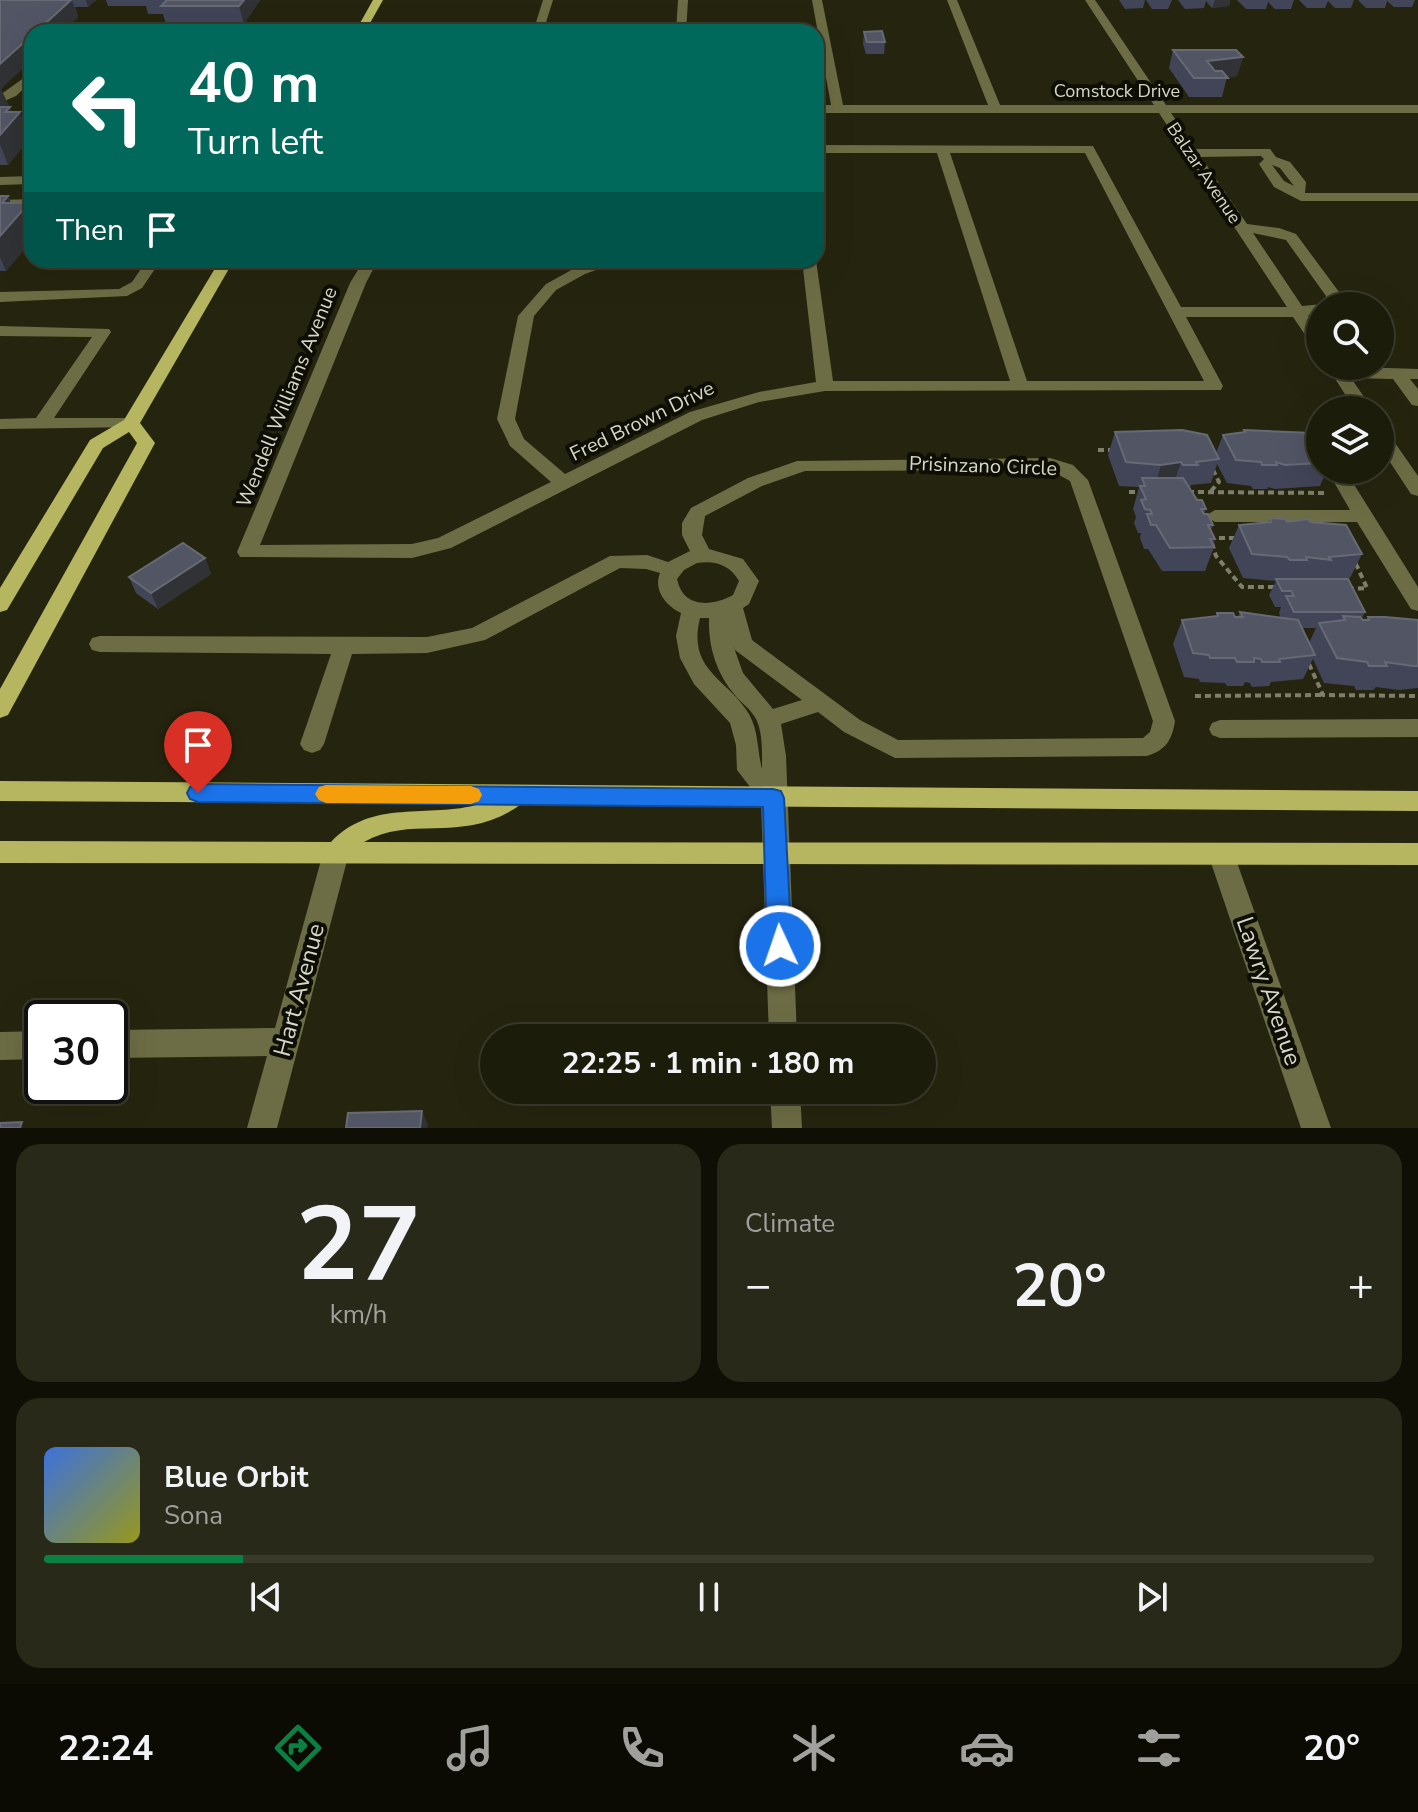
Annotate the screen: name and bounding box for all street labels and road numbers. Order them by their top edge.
street label: Comstock Drive [1054,79,1180,103]
street label: Balzar Avenue [1161,118,1247,228]
street label: Wendell Williams Avenue [230,283,344,511]
street label: Fred Brown Drive [565,374,719,468]
street label: Prisinzano Circle [909,450,1057,482]
street label: Lawry Avenue [1229,912,1309,1070]
street label: Hart Avenue [266,920,332,1060]

